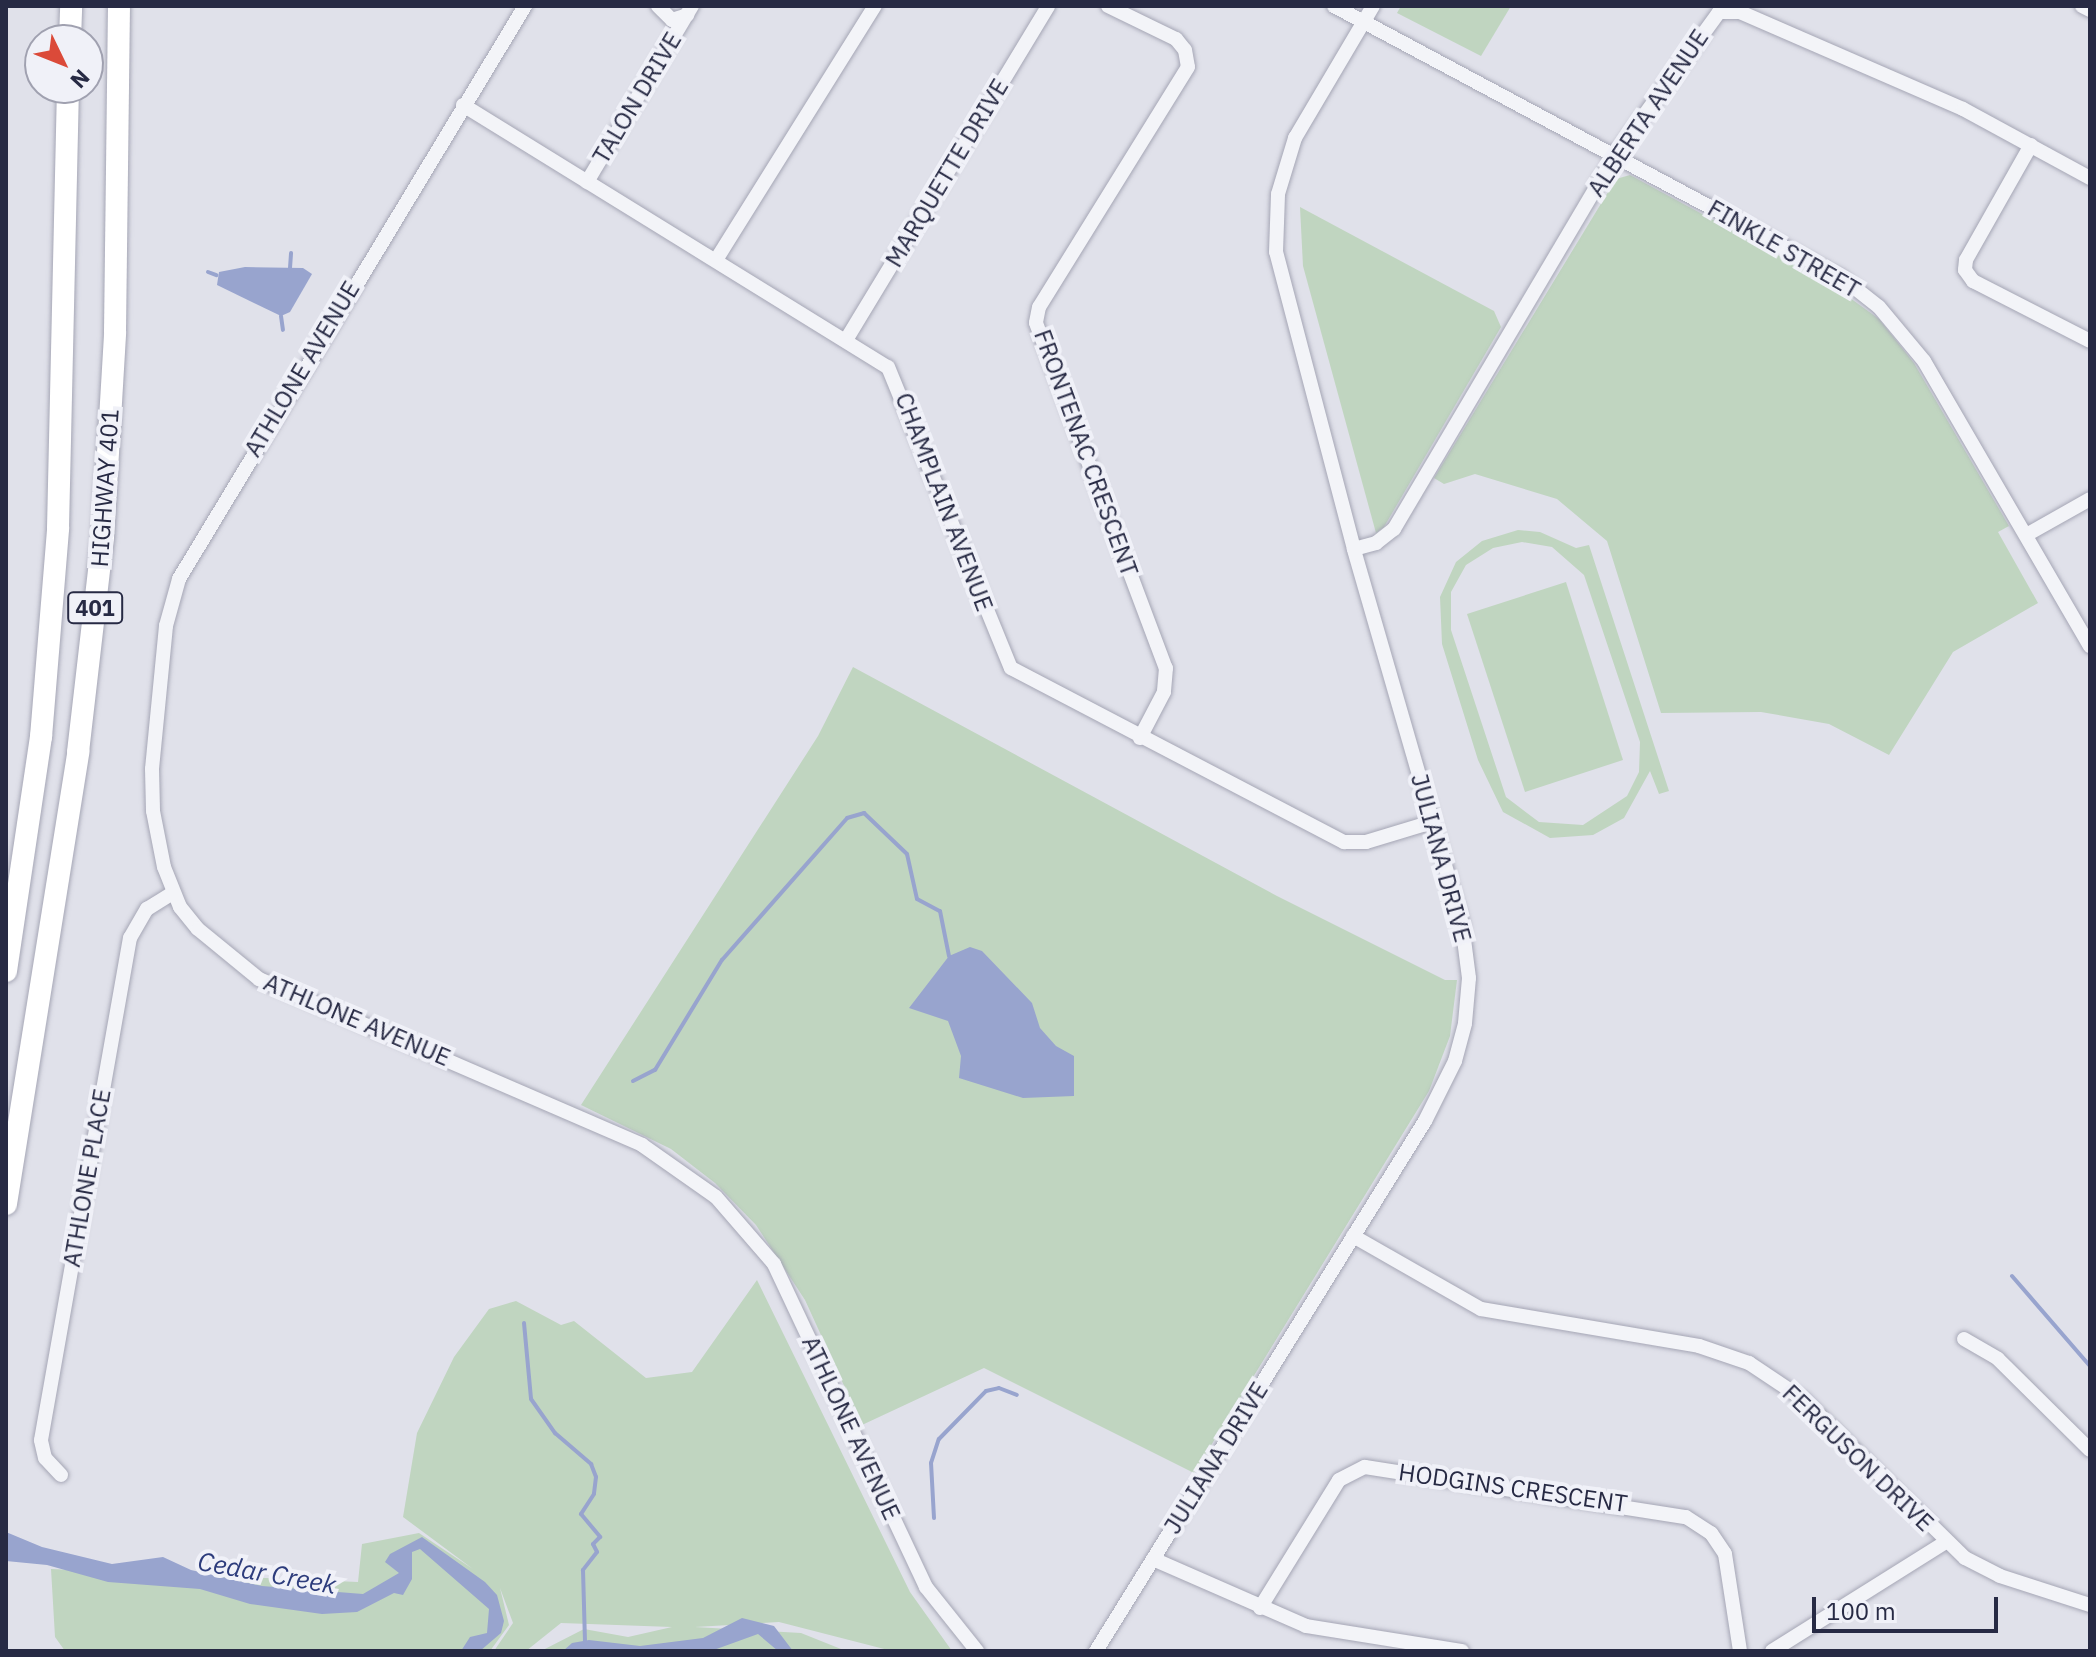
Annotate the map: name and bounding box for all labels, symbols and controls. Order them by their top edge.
north arrow [24,24,104,104]
street label: ALBERTA AVENUE [1581,24,1715,202]
street label: TALON DRIVE [587,27,687,169]
text: N [64,64,96,95]
street label: MARQUETTE DRIVE [879,74,1015,272]
street label: FINKLE STREET [1703,194,1865,304]
street label: ATHLONE AVENUE [238,276,366,462]
street label: FRONTENAC CRESCENT [1028,326,1144,580]
street label: CHAMPLAIN AVENUE [889,389,999,615]
street label: HIGHWAY 401 [85,408,125,568]
road number: 401 [67,590,123,626]
street label: JULIANA DRIVE [1405,771,1477,945]
street label: ATHLONE AVENUE [259,968,455,1072]
street label: ATHLONE PLACE [57,1087,117,1269]
street label: ATHLONE AVENUE [796,1331,906,1525]
street label: JULIANA DRIVE [1158,1377,1274,1539]
street label: FERGUSON DRIVE [1777,1379,1939,1537]
street label: HODGINS CRESCENT [1397,1458,1629,1518]
water label: Cedar Creek [195,1545,339,1601]
scale bar [1816,1581,2002,1631]
text: 100 m [1826,1595,1896,1627]

